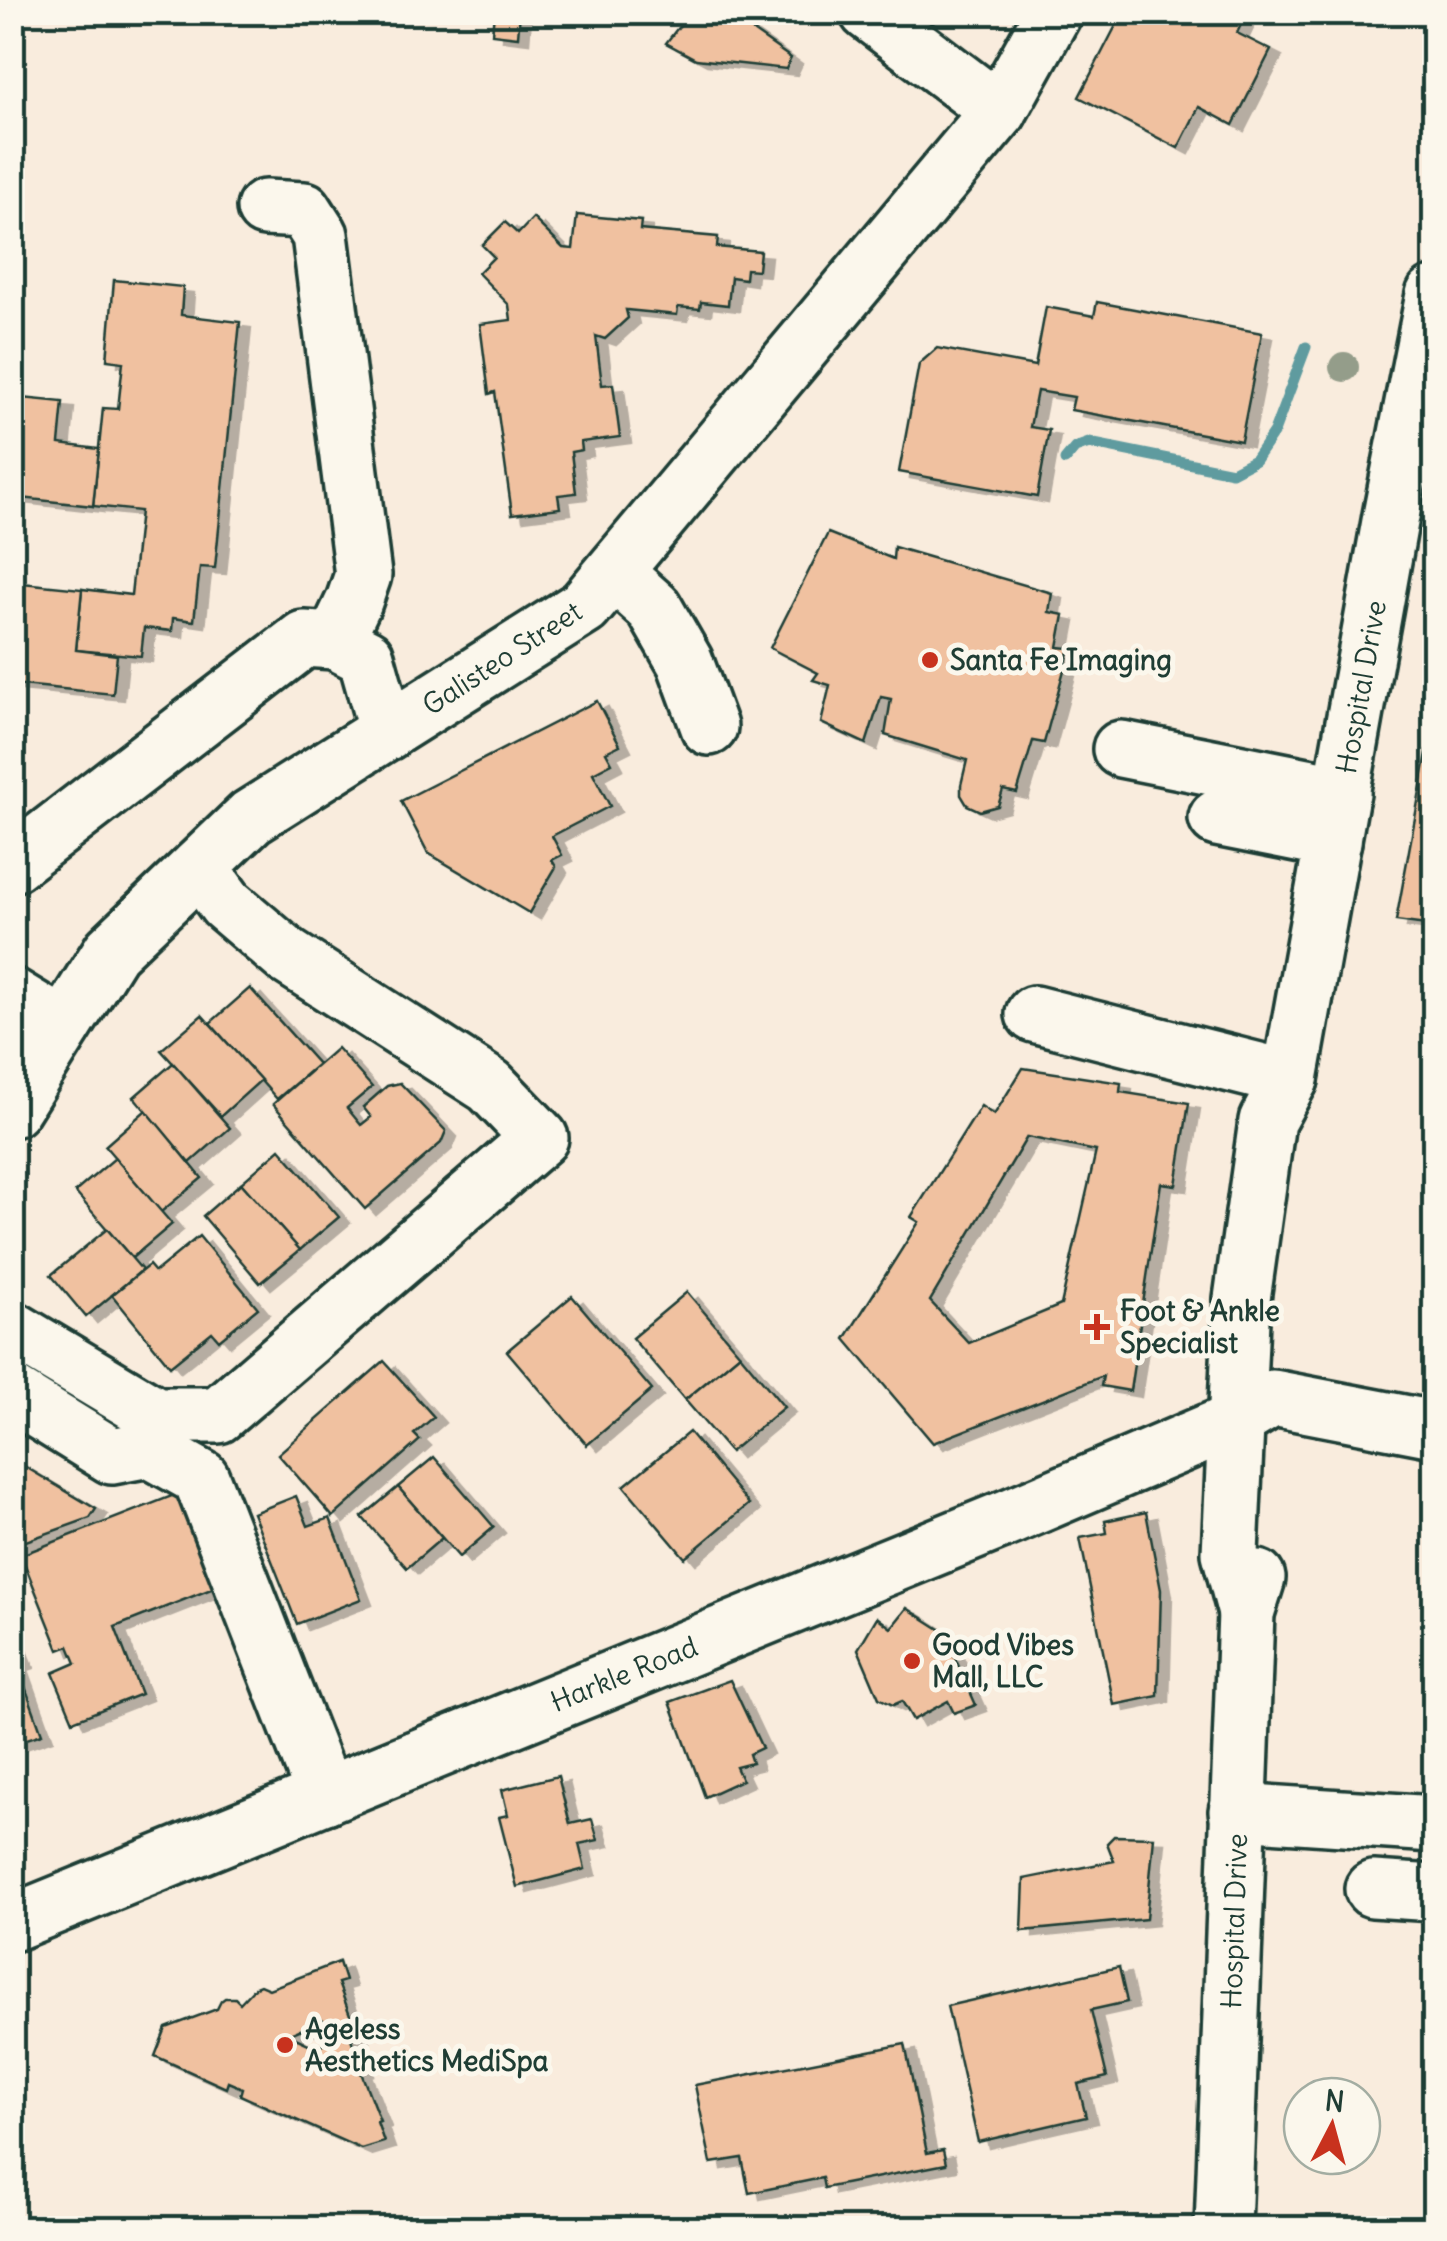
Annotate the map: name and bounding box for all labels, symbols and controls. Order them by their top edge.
street label: Galisteo Street [416,593,588,723]
street label: Hospital Drive [1328,598,1394,776]
place label: Santa Fe Imaging [950,642,1172,678]
marker: Santa Fe Imaging [919,649,941,671]
place label: Foot & Ankle Specialist [1120,1293,1280,1361]
marker: Foot & Ankle Specialist [1084,1314,1110,1340]
place label: Good Vibes Mall, LLC [932,1627,1074,1695]
street label: Harkle Road [545,1628,703,1720]
marker: Good Vibes Mall, LLC [901,1650,923,1672]
street label: Hospital Drive [1213,1833,1255,2009]
place label: Ageless Aesthetics MediSpa [305,2011,549,2079]
marker: Ageless Aesthetics MediSpa [274,2034,296,2056]
north arrow [1282,2076,1382,2176]
text: N [1323,2082,1346,2120]

